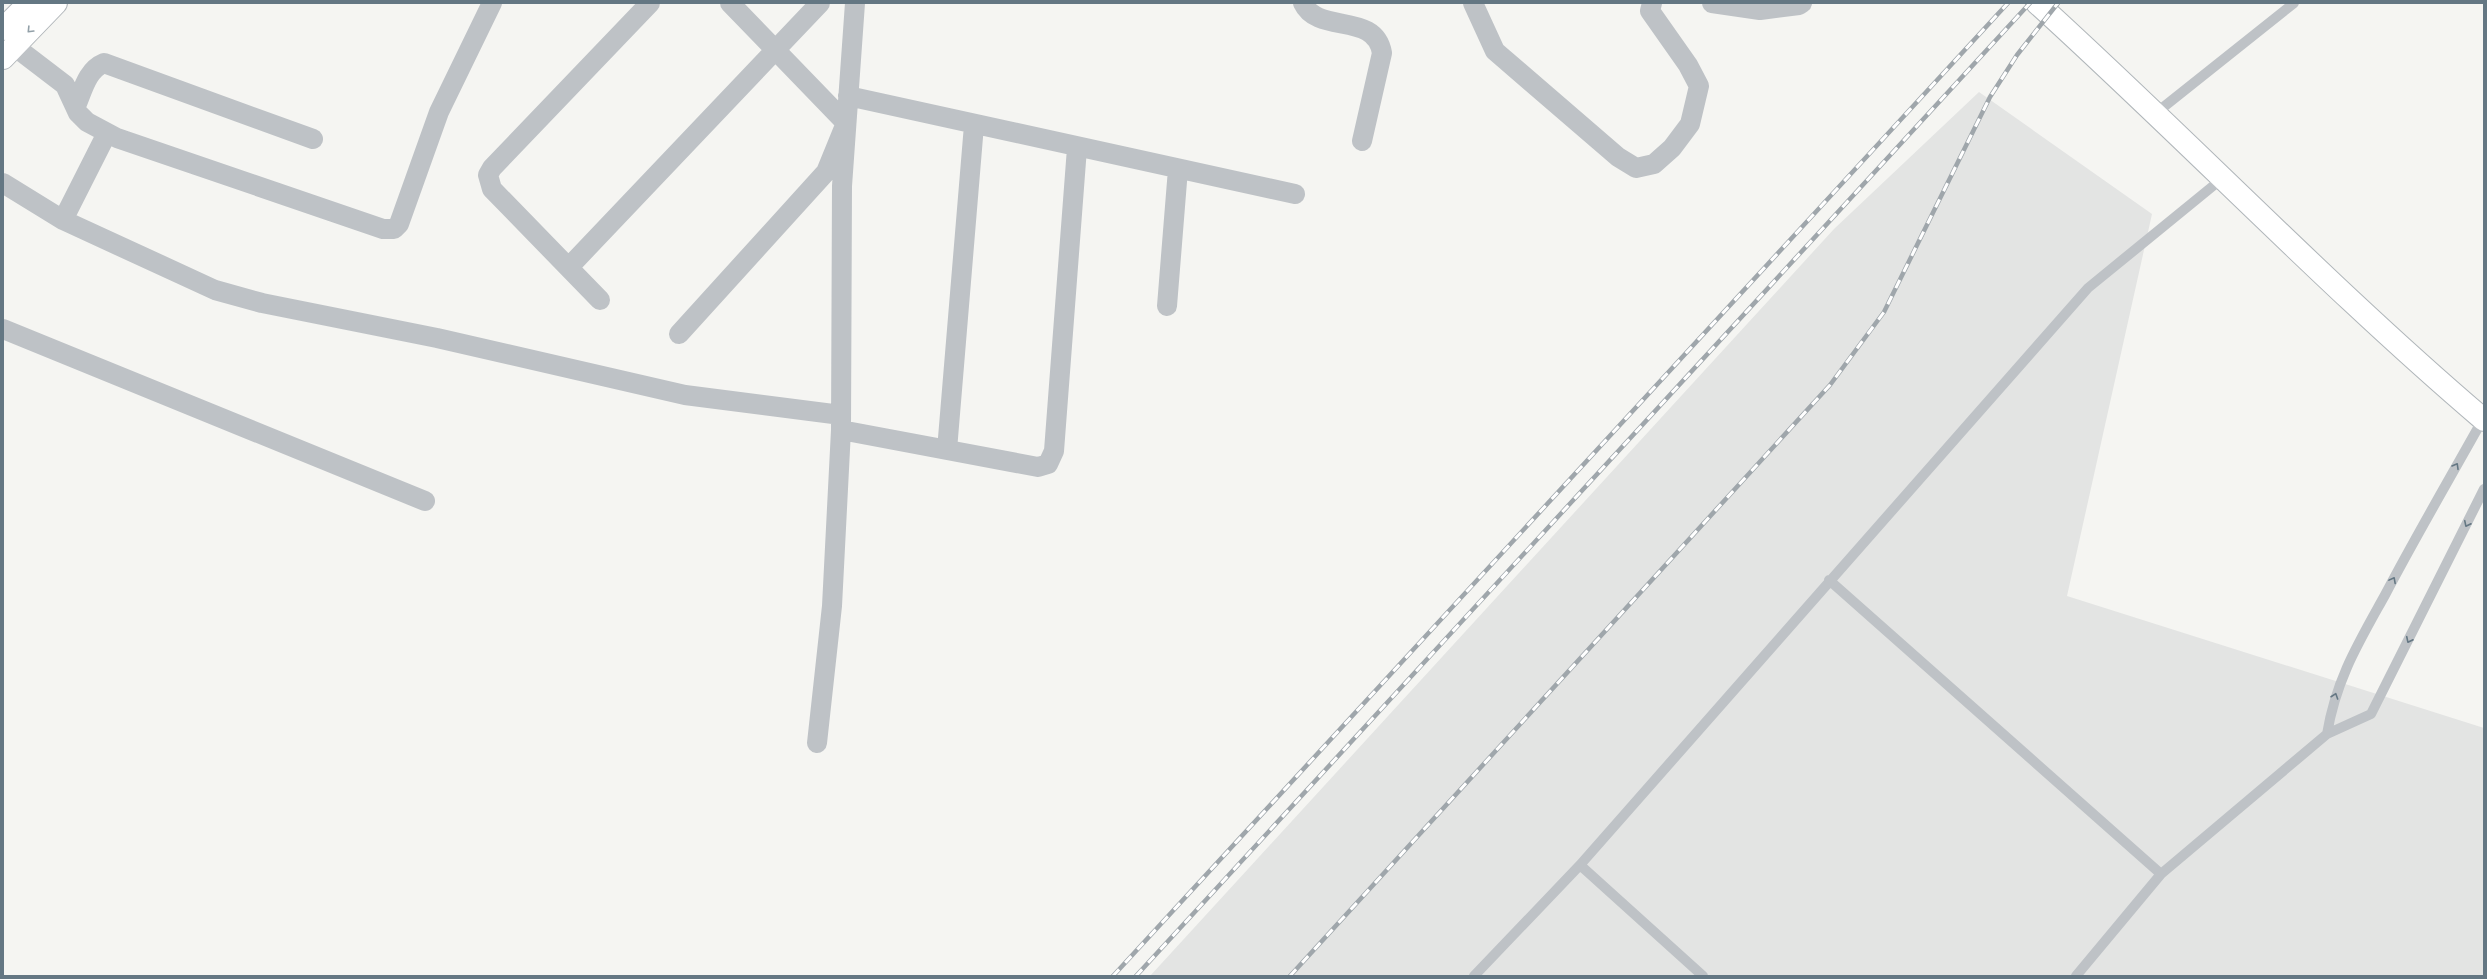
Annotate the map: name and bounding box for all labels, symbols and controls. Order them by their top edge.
one-way arrow [27,25,34,33]
one-way arrow [2452,463,2459,470]
one-way arrow [2464,519,2472,527]
one-way arrow [2388,576,2396,584]
one-way arrow [2406,636,2414,643]
one-way arrow [2330,692,2339,699]

